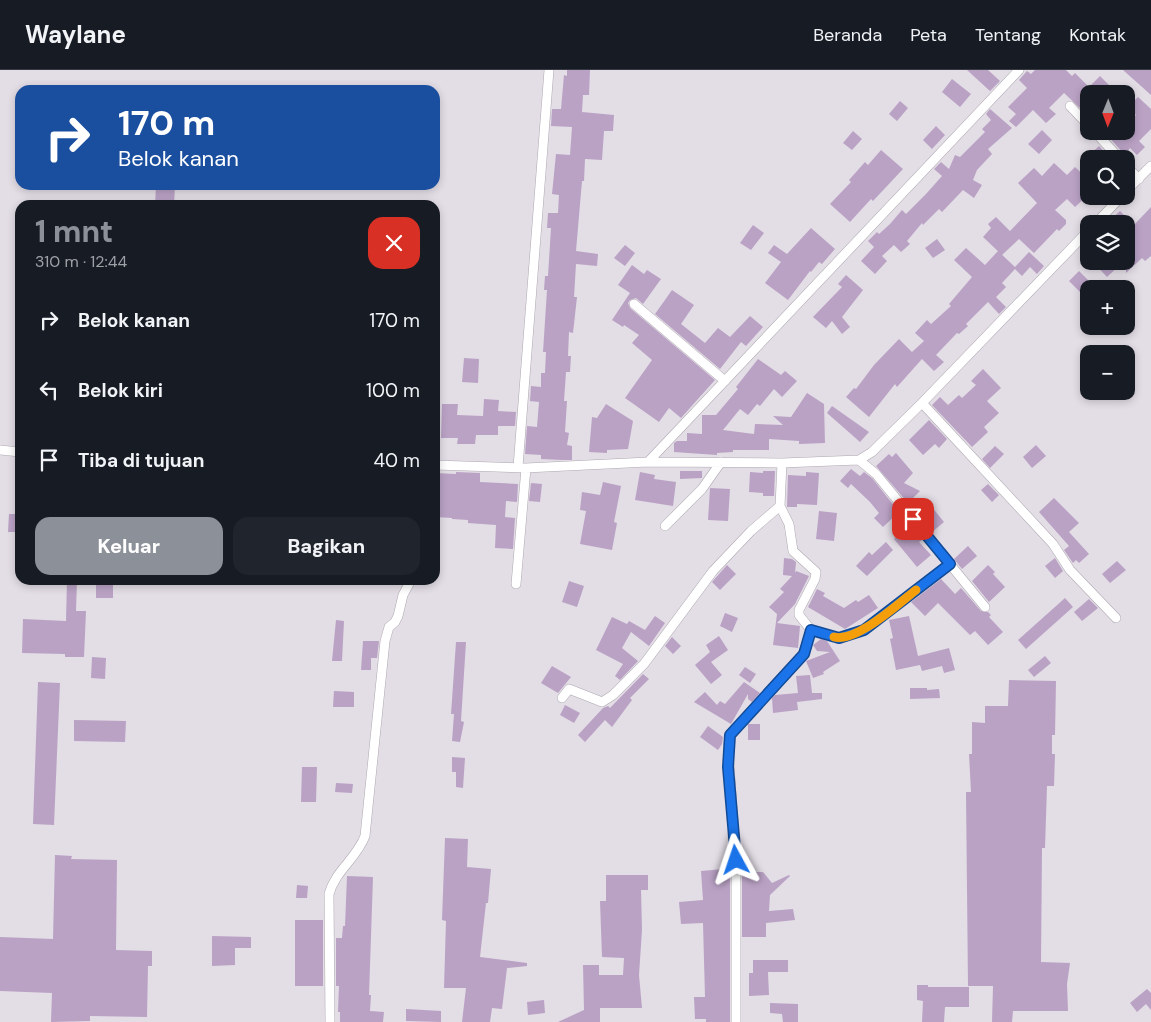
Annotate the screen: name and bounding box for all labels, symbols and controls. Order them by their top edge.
text: Waylane [25,19,126,50]
text: Beranda [813,23,882,47]
text: Peta [910,23,947,47]
text: Tentang [975,23,1041,47]
text: Kontak [1069,23,1126,47]
north arrow [1080,85,1135,140]
map controls [1080,85,1135,400]
text: 170 m [118,100,215,146]
icon: right [35,105,100,170]
text: Belok kanan [118,144,239,173]
button: search [1080,150,1135,205]
text: 1 mnt [35,212,113,251]
button: layers [1080,215,1135,270]
button: close [368,217,420,269]
text: 310 m · 12:44 [35,251,127,272]
button: + [1080,280,1135,335]
icon: right [35,306,63,334]
text: Belok kanan [78,308,190,333]
text: 170 m [369,308,420,333]
button: − [1080,345,1135,400]
icon: left [35,376,63,404]
text: Belok kiri [78,378,163,403]
text: 100 m [366,378,420,403]
icon: arrive [35,446,63,474]
text: Tiba di tujuan [78,448,204,473]
text: 40 m [373,448,420,473]
pin [892,498,934,540]
icon: arrive [899,505,927,533]
button: Keluar [35,517,223,575]
button: Bagikan [233,517,420,575]
position arrow [709,833,761,885]

